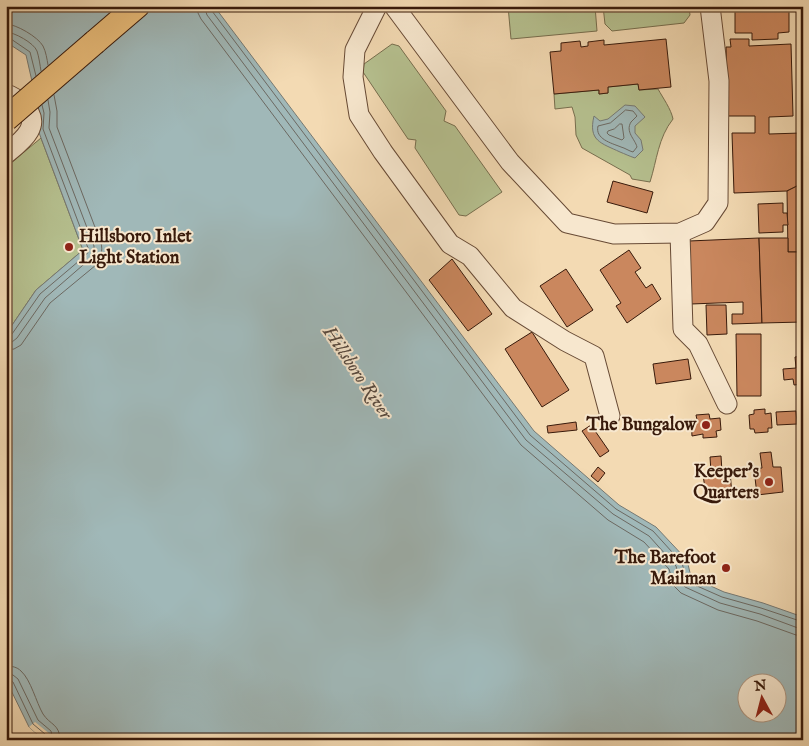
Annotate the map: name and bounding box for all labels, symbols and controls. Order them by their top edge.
place label: Hillsboro Inlet Light Station [79,226,192,270]
marker: Hillsboro Inlet Light Station [63,241,75,253]
water label: Hillsboro River [317,321,398,425]
place label: The Bungalow [586,414,697,437]
marker: The Bungalow [700,419,712,431]
place label: Keeper's Quarters [693,461,760,505]
marker: Keeper's Quarters [763,476,775,488]
place label: The Barefoot Mailman [614,547,717,591]
marker: The Barefoot Mailman [720,562,732,574]
north arrow [736,674,786,724]
text: N [752,676,768,696]

